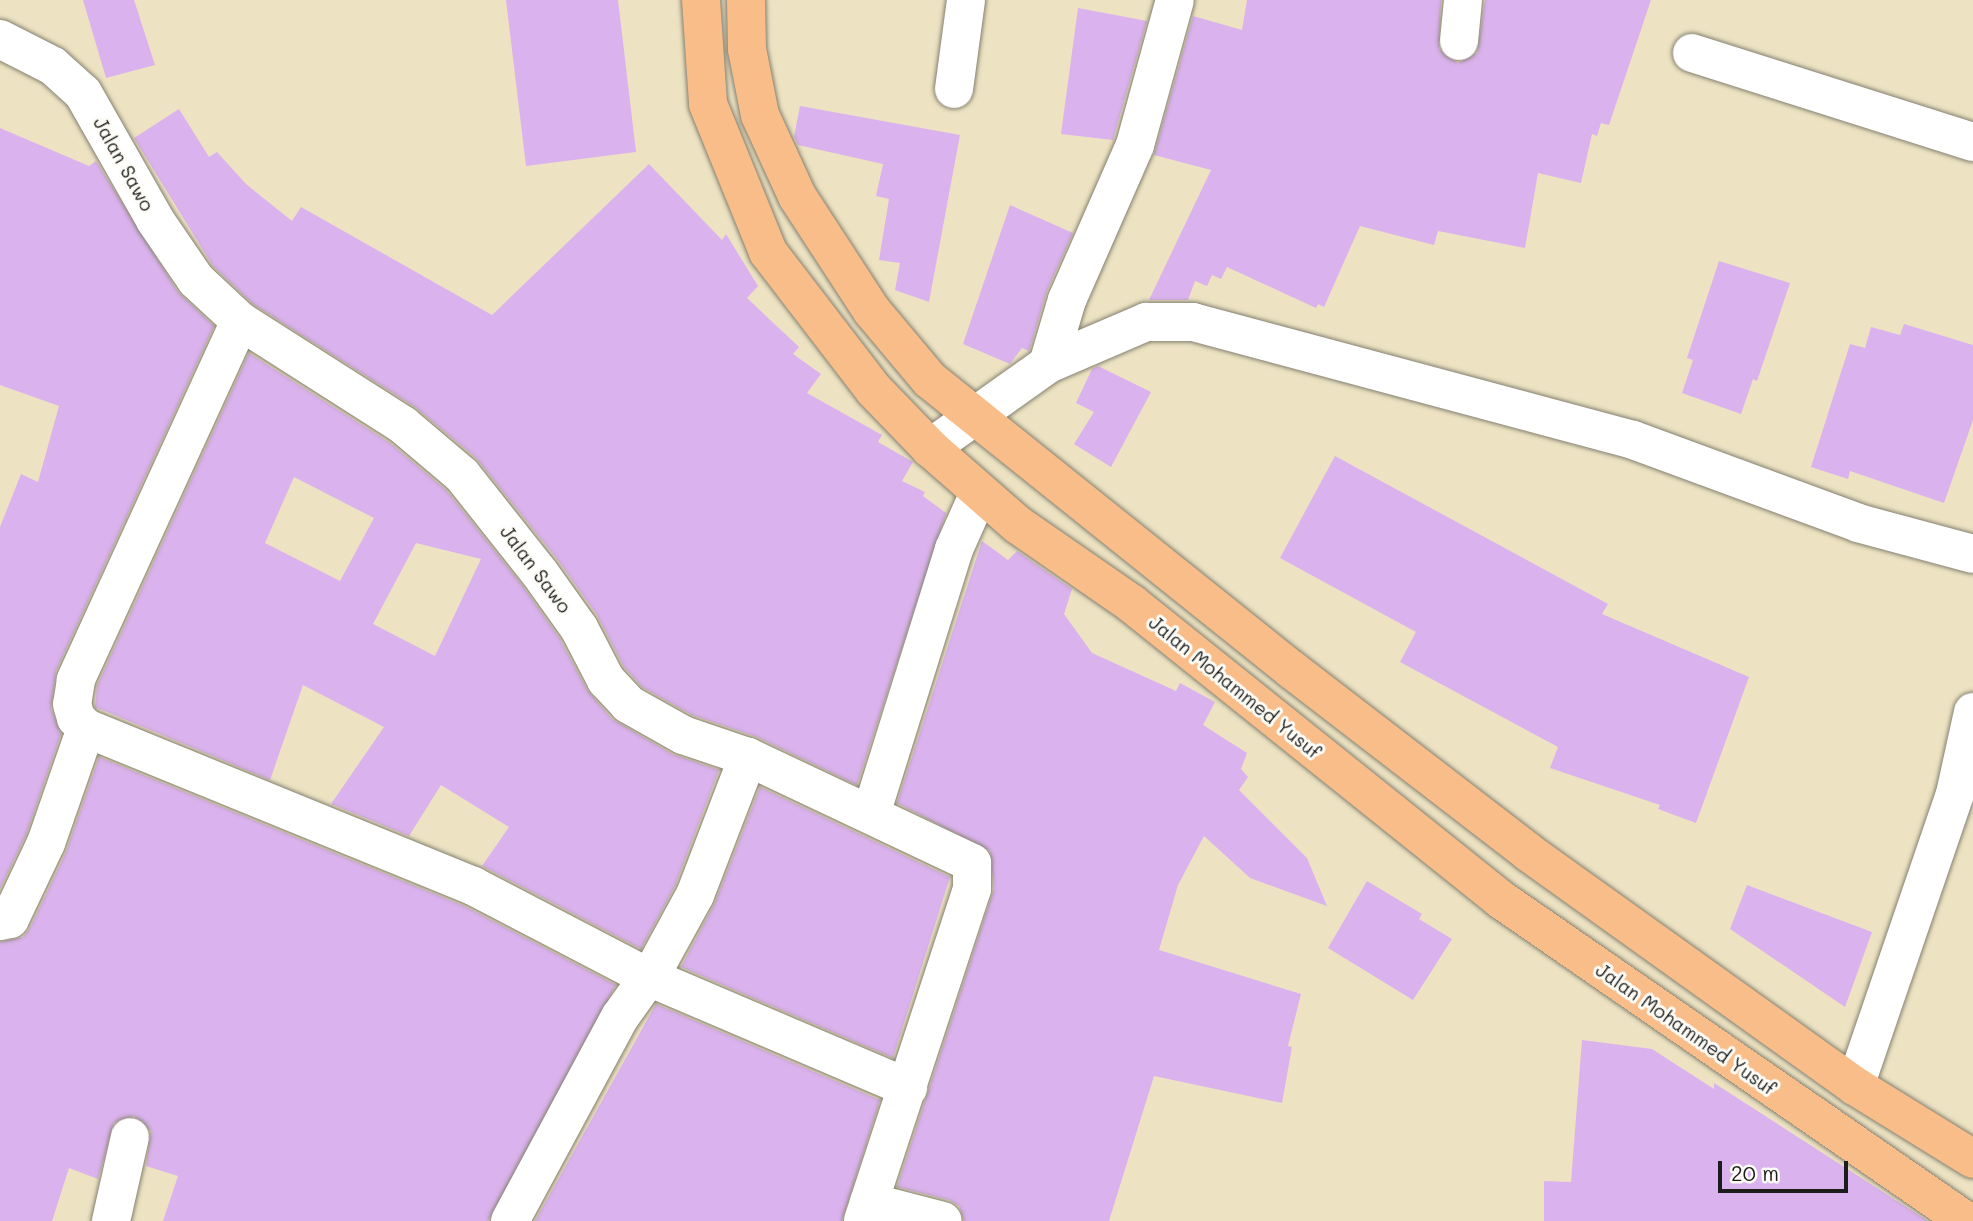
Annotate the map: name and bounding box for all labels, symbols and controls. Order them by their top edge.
street label: Jalan Sawo [89,113,159,215]
street label: Jalan Sawo [496,521,576,617]
street label: Jalan Mohammed Yusuf [1144,611,1326,763]
street label: Jalan Mohammed Yusuf [1592,958,1780,1100]
scale bar [1721,1148,1850,1192]
text: 20 m [1731,1159,1779,1186]

